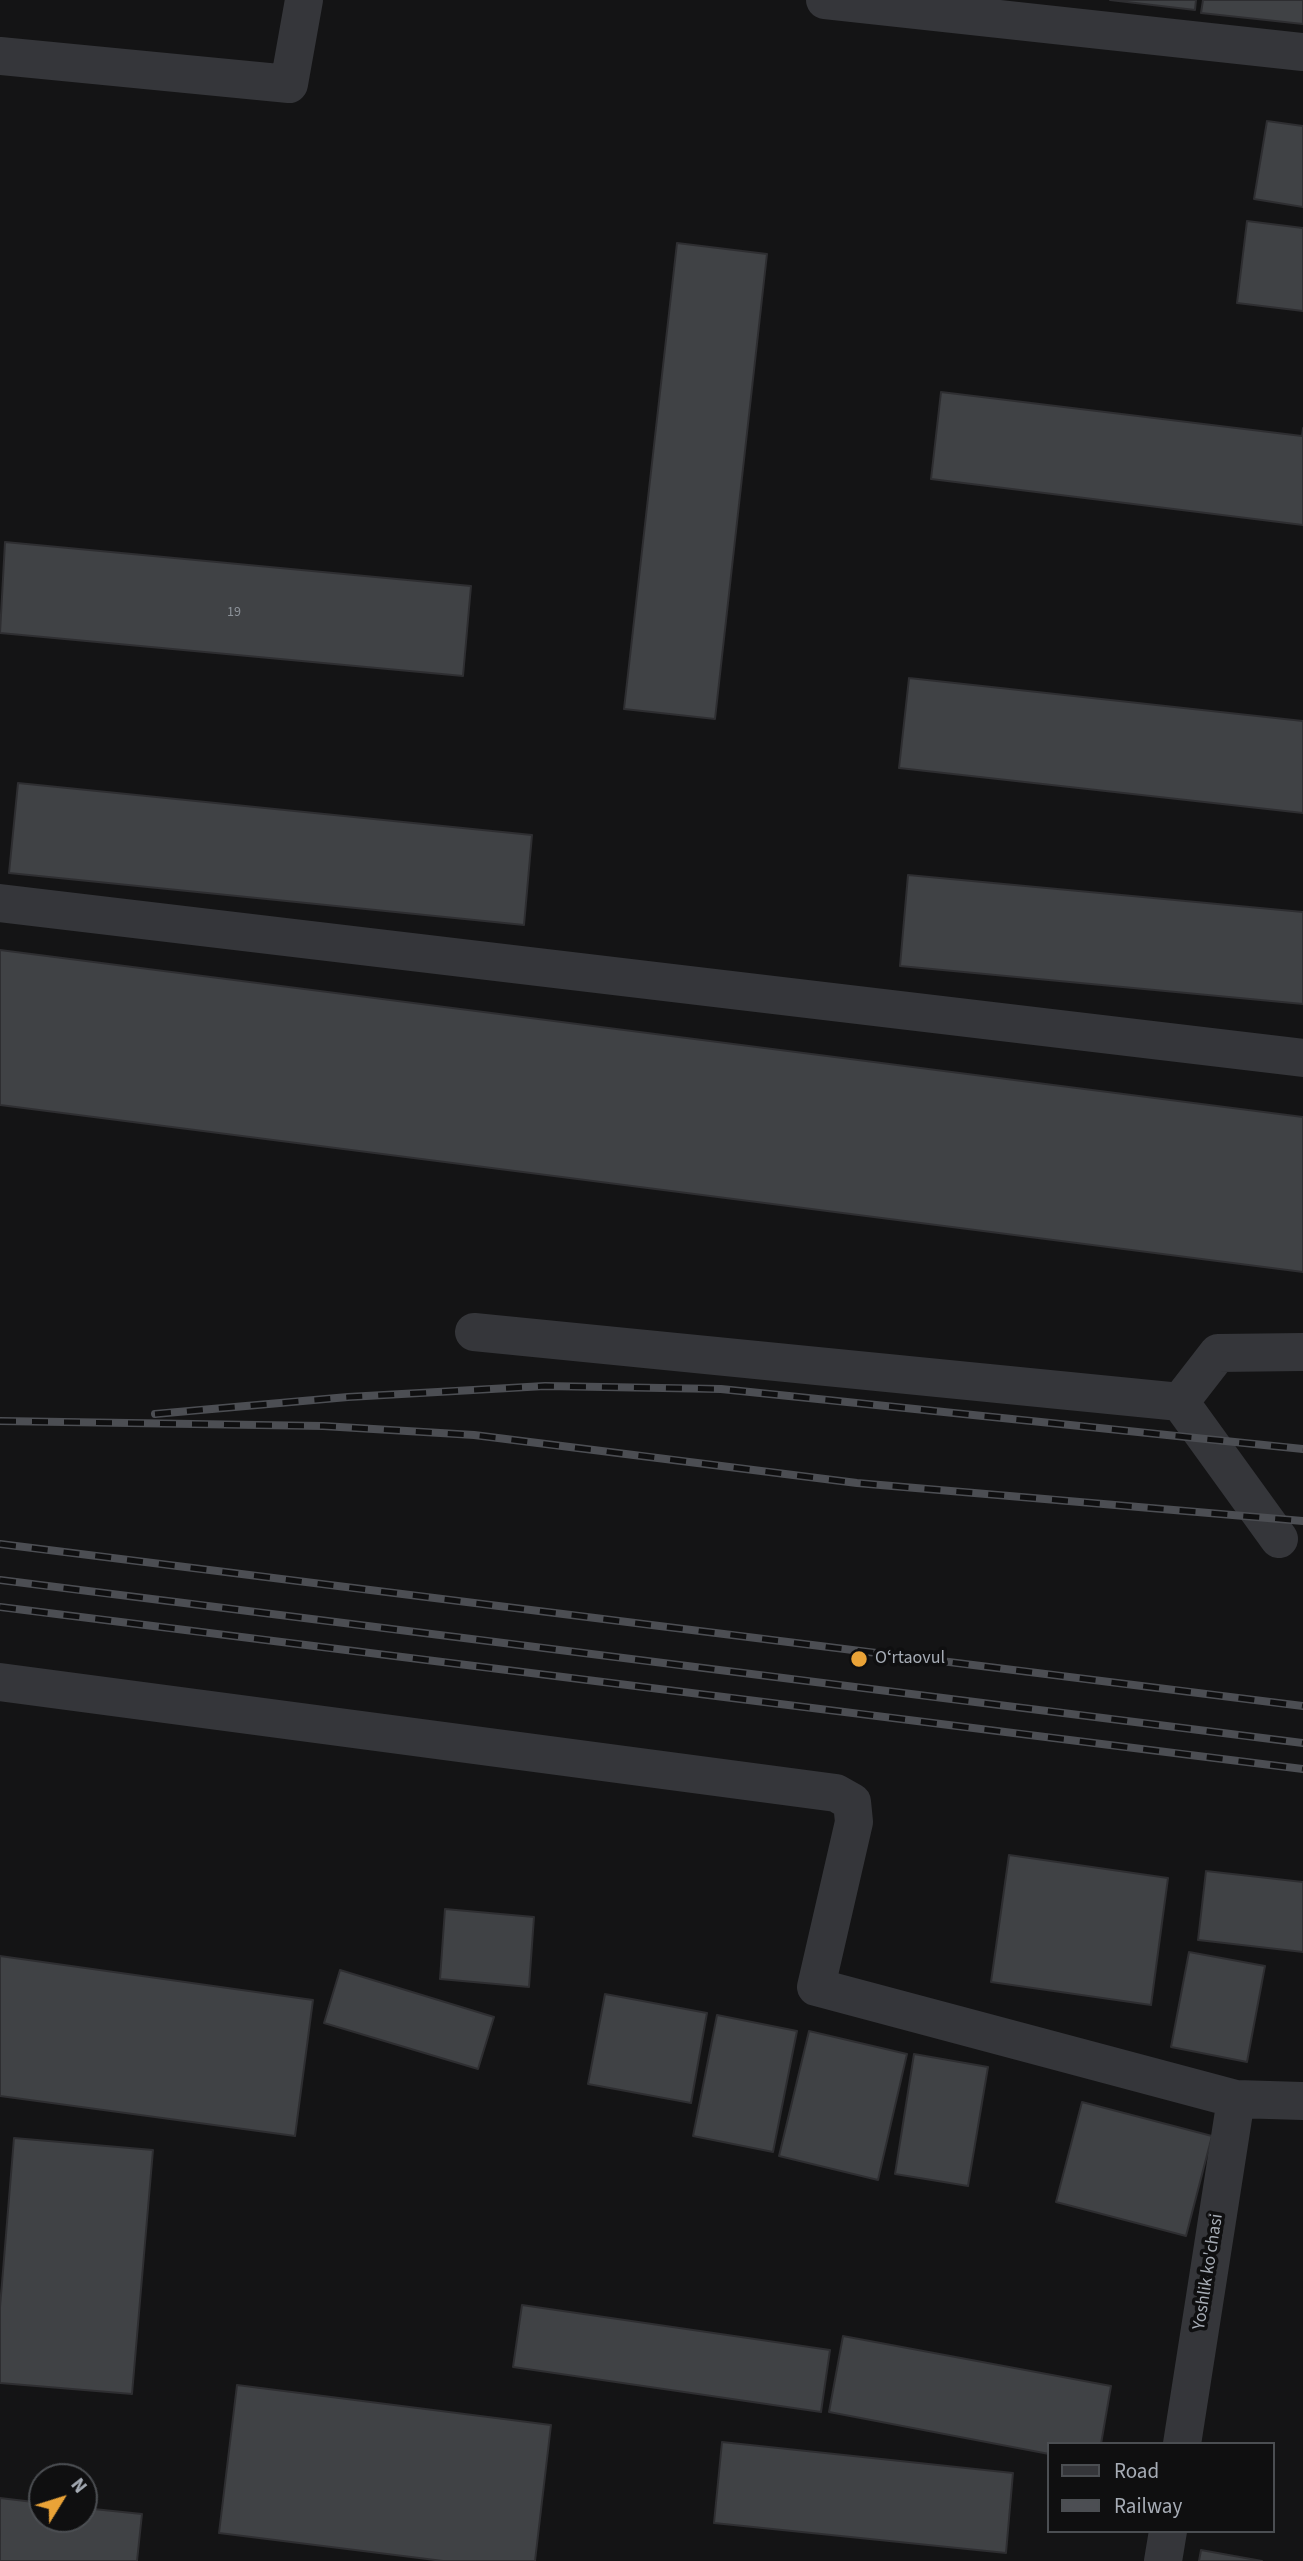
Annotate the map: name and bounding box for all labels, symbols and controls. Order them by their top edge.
house number: 19 [227,605,241,621]
place label: Oʻrtaovul [875,1648,945,1670]
marker: Oʻrtaovul [849,1649,869,1669]
street label: Yoshlik ko'chasi [1189,2212,1229,2332]
legend [1048,2442,1275,2533]
text: Road [1114,2456,1159,2486]
north arrow [28,2463,98,2533]
text: N [64,2473,93,2499]
text: Railway [1114,2491,1182,2521]

